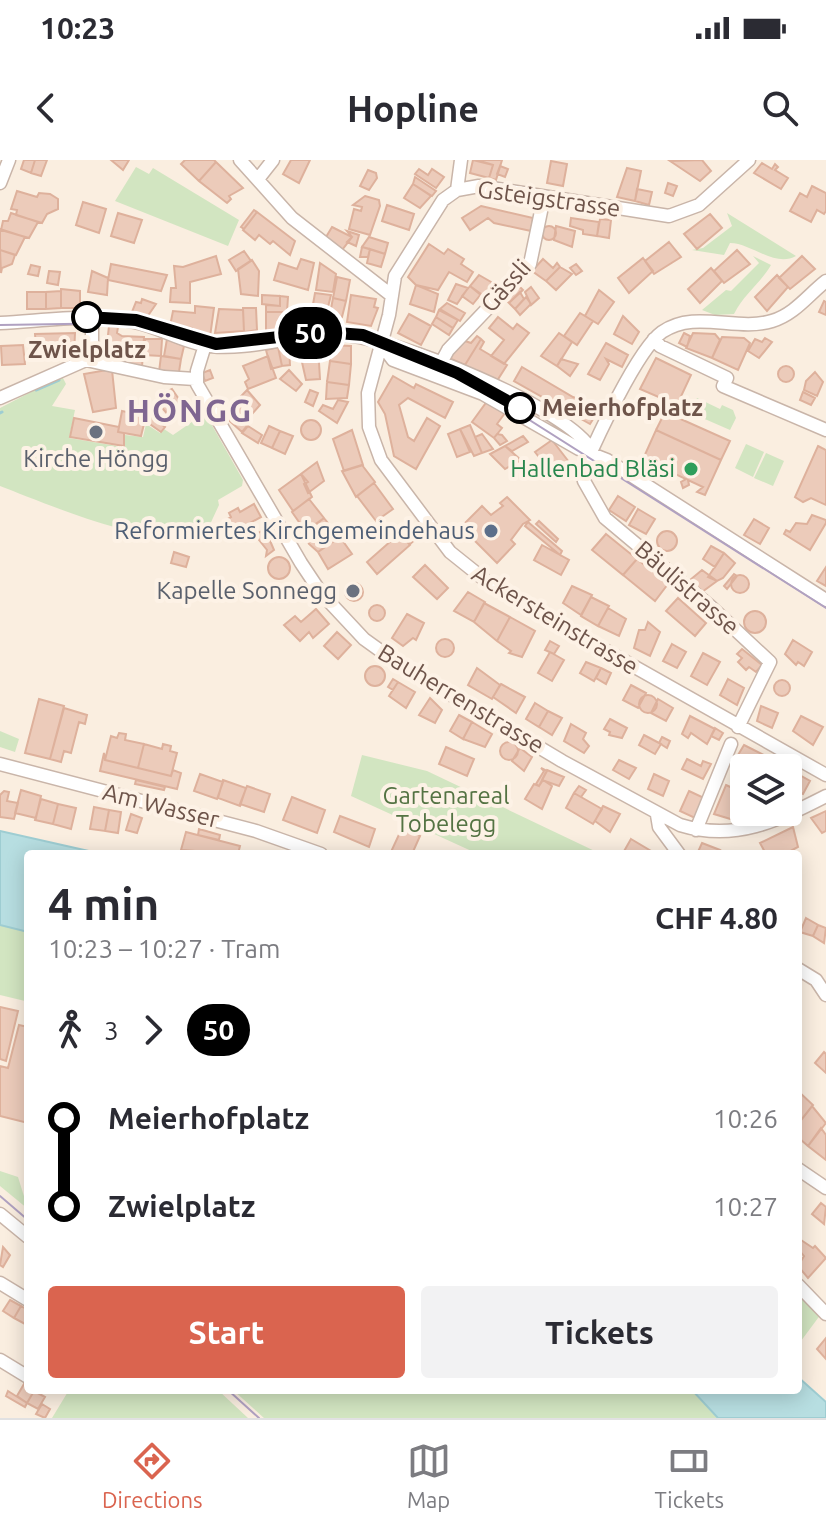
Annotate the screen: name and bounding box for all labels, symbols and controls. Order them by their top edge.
text: 10:23 [40,11,115,45]
icon: back [24,86,68,130]
icon: search [758,86,802,130]
text: Hopline [347,88,479,129]
street label: Gsteigstrasse [476,175,622,222]
street label: Gässli [475,254,536,317]
marker: Zwielplatz [72,302,102,332]
line badge: 50 [274,307,346,359]
text: 50 [294,317,326,348]
place label: Zwielplatz [28,336,146,363]
district label: HÖNGG [127,392,253,428]
marker: Meierhofplatz [505,393,535,423]
place label: Meierhofplatz [542,394,703,421]
marker: Kirche Höngg [87,423,105,441]
place label: Kirche Höngg [23,445,169,472]
place label: Hallenbad Bläsi [510,455,675,482]
marker: Hallenbad Bläsi [682,460,700,478]
place label: Reformiertes Kirchgemeindehaus [114,517,475,544]
marker: Reformiertes Kirchgemeindehaus [482,522,500,540]
street label: Bäulistrasse [630,535,745,640]
street label: Ackersteinstrasse [467,559,643,680]
place label: Kapelle Sonnegg [157,577,337,604]
marker: Kapelle Sonnegg [344,582,362,600]
street label: Bauherrenstrasse [373,638,549,759]
map controls [730,754,802,826]
button: layers [730,754,802,826]
street label: Am Wasser [100,778,222,833]
park label: Gartenareal Tobelegg [383,782,509,837]
text: 4 min [48,879,159,928]
text: CHF 4.80 [655,901,778,935]
text: 10:23 – 10:27 · Tram [48,934,280,963]
icon: walk [48,1008,92,1052]
icon: forward [131,1008,175,1052]
text: 50 [203,1014,234,1045]
text: 3 [104,1016,119,1045]
text: Meierhofplatz [108,1101,309,1135]
text: 10:26 [713,1104,778,1133]
text: Zwielplatz [108,1189,255,1223]
text: 10:27 [713,1192,778,1221]
button: Start [48,1286,405,1378]
button: Tickets [421,1286,778,1378]
tab: Directions [102,1439,203,1512]
tab: Map [407,1439,451,1512]
tab: Tickets [655,1439,724,1512]

